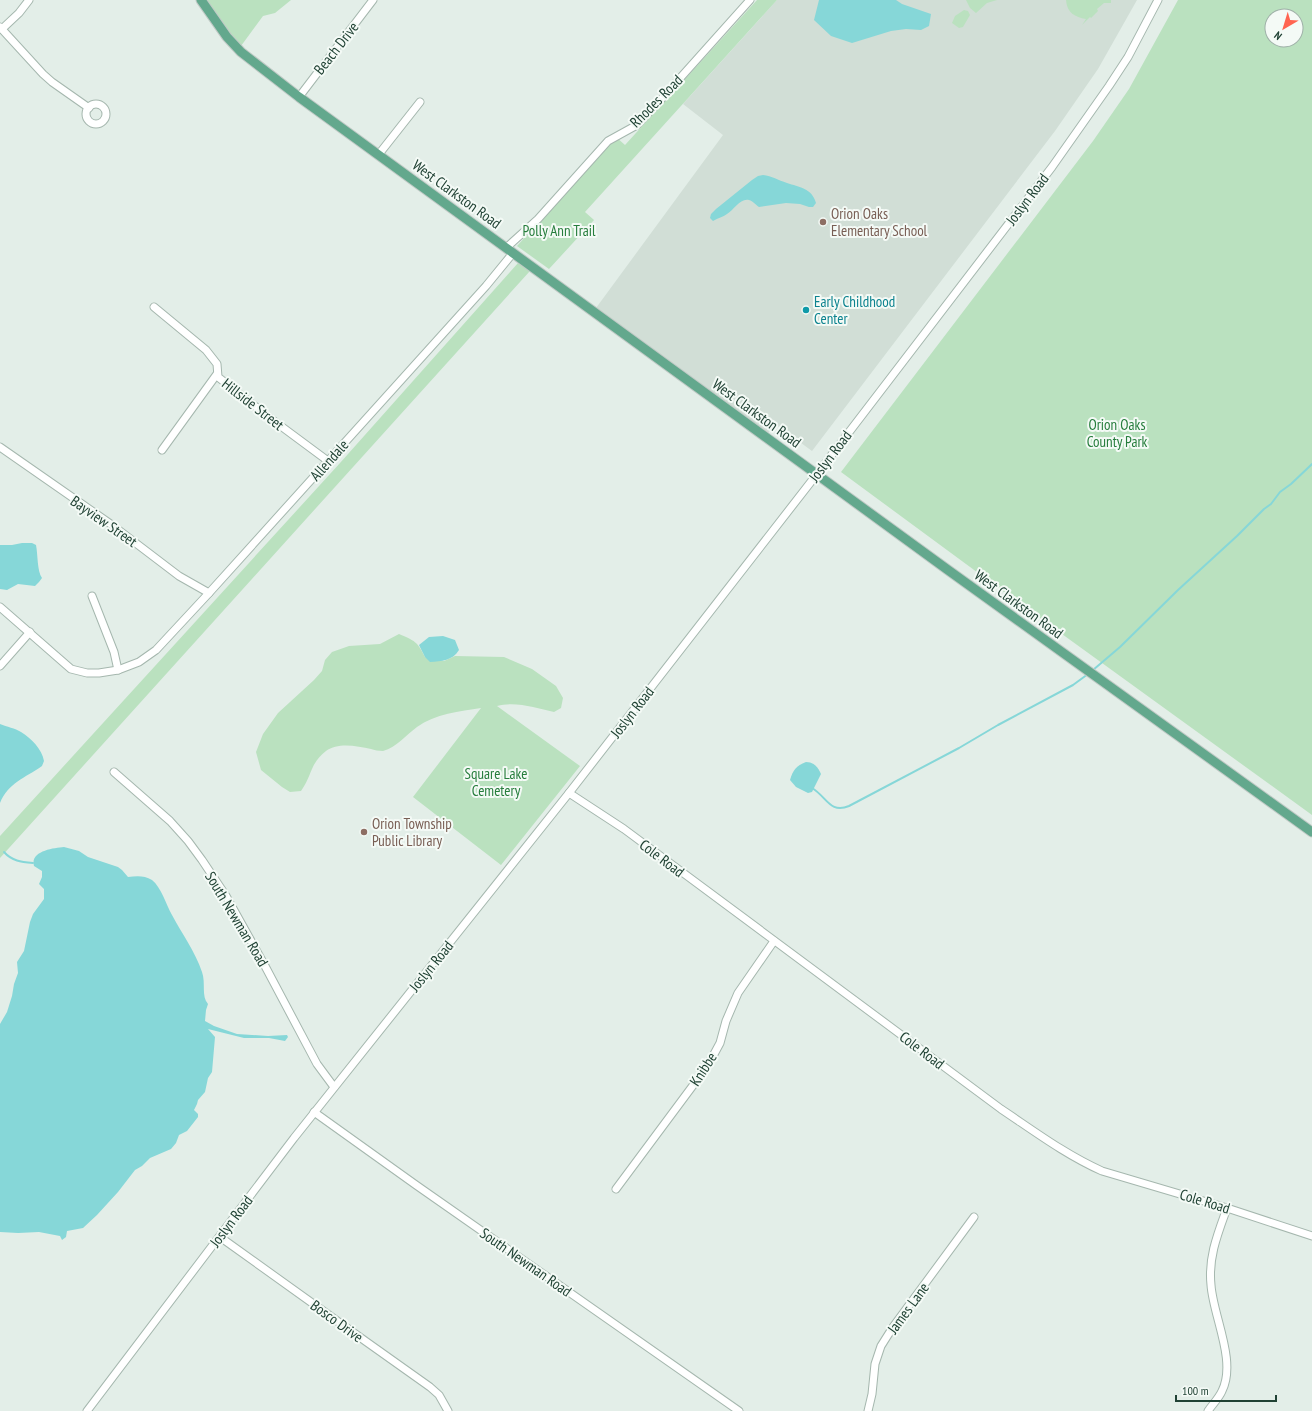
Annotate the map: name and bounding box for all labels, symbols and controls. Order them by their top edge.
north arrow [1264,8,1304,48]
street label: Beach Drive [310,18,362,78]
text: N [1271,29,1284,43]
street label: Rhodes Road [626,71,686,131]
street label: West Clarkston Road [409,155,505,233]
street label: Joslyn Road [1001,169,1053,229]
place label: Orion Oaks Elementary School [831,204,928,240]
marker: Orion Oaks Elementary School [818,217,828,227]
park label: Polly Ann Trail [522,221,596,240]
place label: Early Childhood Center [814,292,895,328]
marker: Early Childhood Center [801,305,811,315]
street label: Hillside Street [218,374,288,434]
street label: West Clarkston Road [709,374,805,452]
park label: Orion Oaks County Park [1087,415,1148,451]
street label: Joslyn Road [804,426,856,486]
street label: Allendale [306,435,352,485]
street label: Bayview Street [67,491,141,551]
street label: West Clarkston Road [971,565,1067,643]
street label: Joslyn Road [606,683,658,742]
park label: Square Lake Cemetery [465,764,527,800]
place label: Orion Township Public Library [372,814,452,850]
marker: Orion Township Public Library [359,827,369,837]
street label: Cole Road [636,835,688,881]
street label: South Newman Road [201,868,273,970]
street label: Joslyn Road [404,937,457,996]
street label: Cole Road [896,1027,948,1073]
street label: Knibbe [685,1049,721,1089]
street label: Cole Road [1178,1184,1232,1218]
street label: Joslyn Road [205,1191,257,1251]
street label: South Newman Road [477,1223,575,1301]
street label: James Lane [882,1279,933,1338]
street label: Bosco Drive [307,1295,367,1347]
scale bar [1176,1377,1276,1403]
text: 100 m [1182,1383,1209,1398]

